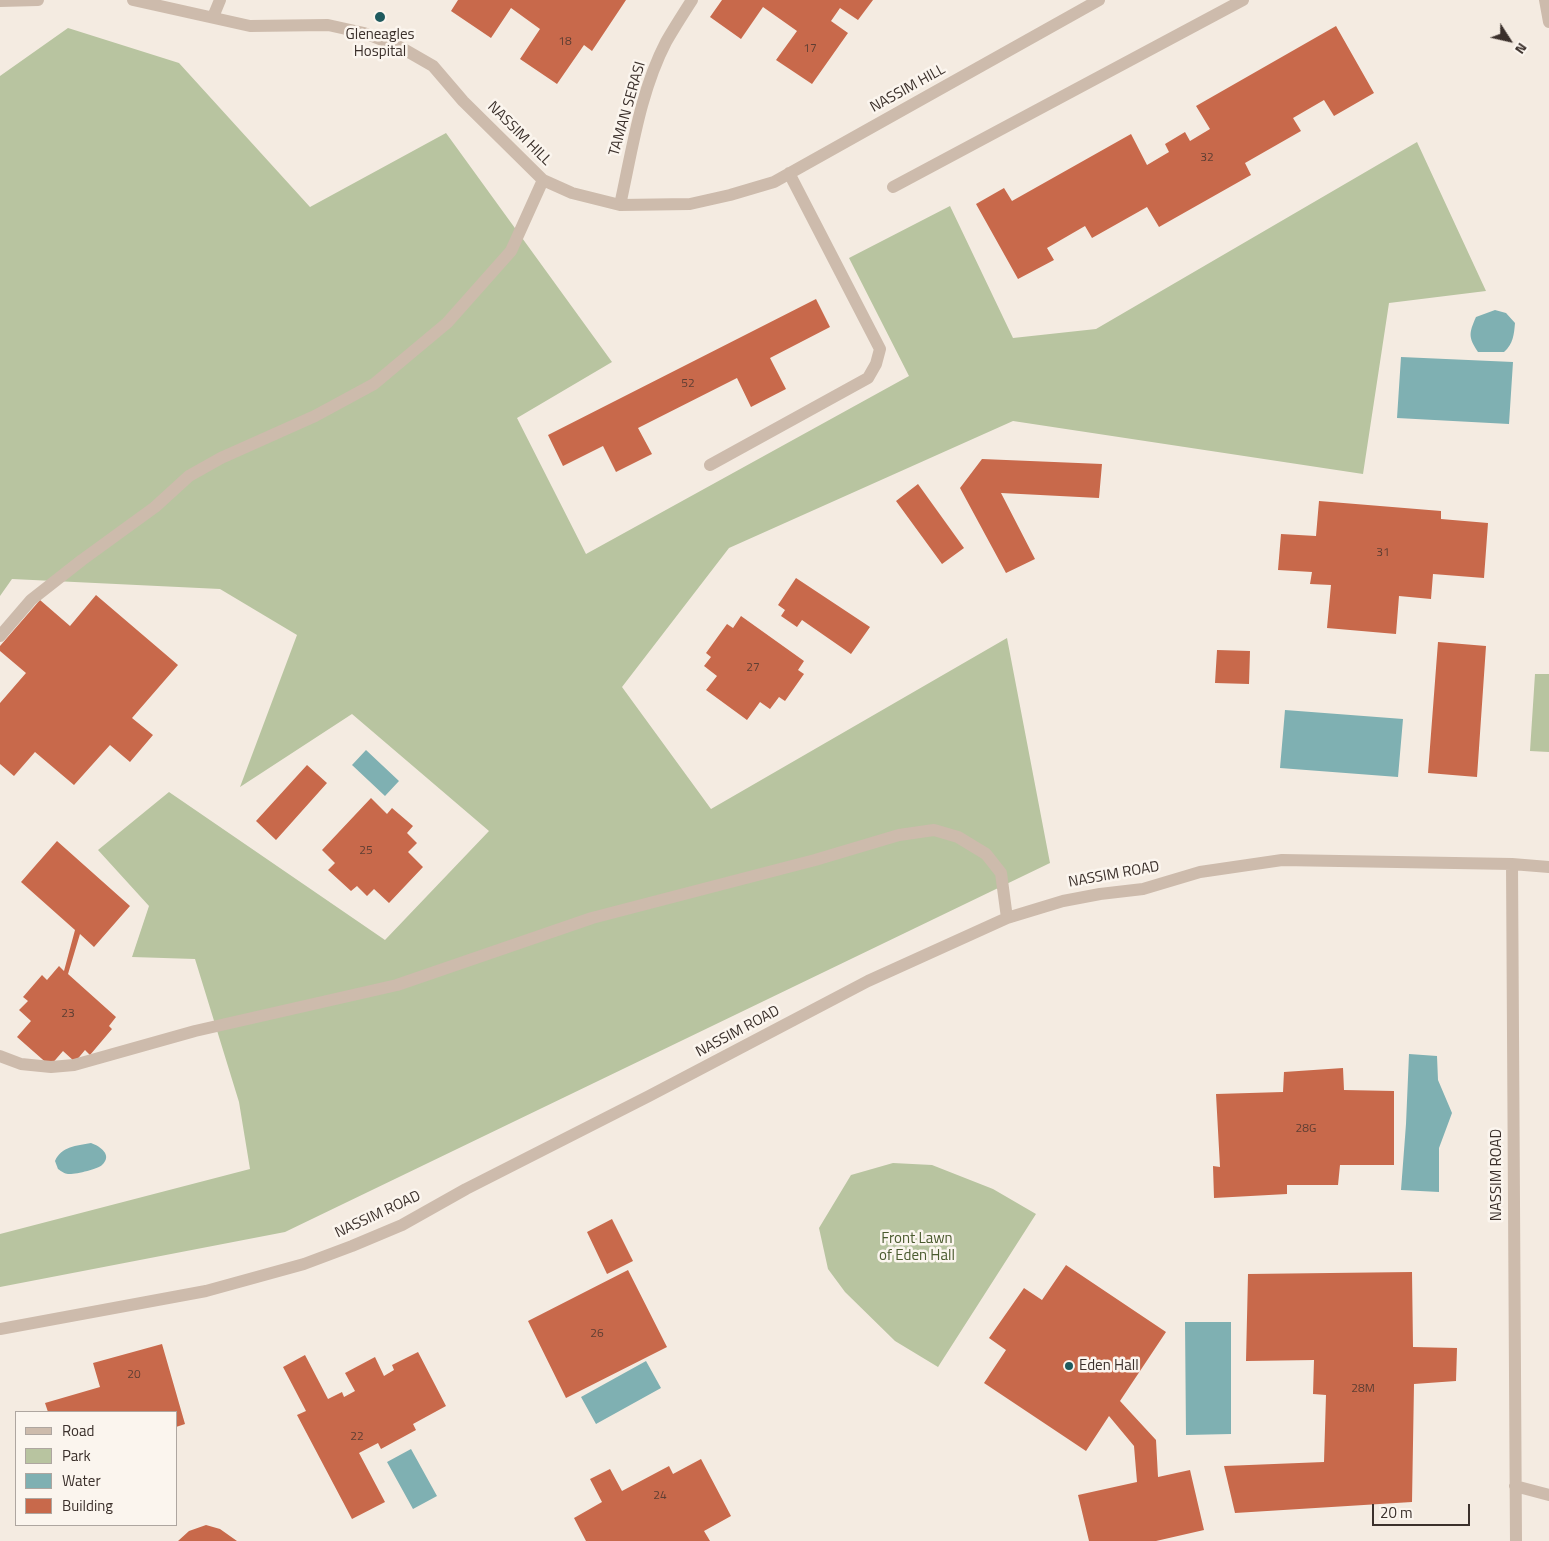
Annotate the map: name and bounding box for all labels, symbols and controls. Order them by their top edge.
marker: Gleneagles Hospital [373,10,387,24]
north arrow [1484,15,1534,65]
place label: Gleneagles Hospital [345,26,415,61]
house number: 18 [558,35,572,49]
text: N [1510,39,1533,59]
house number: 17 [803,42,817,56]
street label: TAMAN SERASI [606,60,650,158]
street label: NASSIM HILL [867,61,949,117]
street label: NASSIM HILL [483,98,555,170]
house number: 32 [1200,151,1214,165]
house number: 52 [681,377,695,391]
house number: 31 [1376,546,1390,560]
house number: 27 [746,661,760,675]
house number: 25 [359,844,373,858]
street label: NASSIM ROAD [1067,858,1161,892]
street label: NASSIM ROAD [693,1002,783,1062]
house number: 23 [61,1007,75,1021]
house number: 28G [1296,1122,1316,1136]
street label: NASSIM ROAD [1488,1129,1506,1221]
street label: NASSIM ROAD [332,1187,424,1243]
park label: Front Lawn of Eden Hall [879,1230,955,1265]
house number: 26 [590,1327,604,1341]
place label: Eden Hall [1079,1357,1139,1375]
marker: Eden Hall [1063,1360,1075,1372]
house number: 20 [127,1368,141,1382]
house number: 28M [1351,1382,1375,1396]
legend [15,1411,178,1526]
text: Road [62,1419,94,1442]
house number: 22 [350,1430,364,1444]
text: Park [62,1444,91,1467]
text: Water [62,1469,101,1492]
house number: 24 [653,1489,667,1503]
text: Building [62,1494,113,1517]
scale bar [1374,1494,1472,1526]
text: 20 m [1380,1501,1413,1524]

